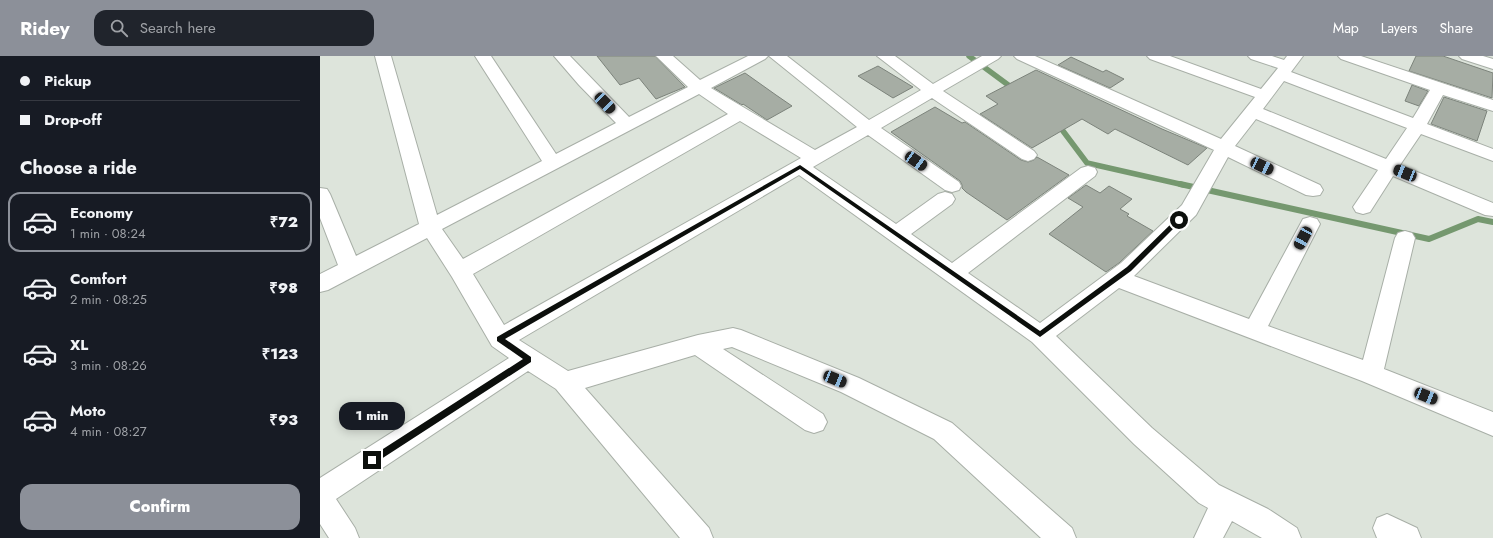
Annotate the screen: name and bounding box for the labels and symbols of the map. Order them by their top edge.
car [592,90,618,116]
car [903,149,929,173]
car [1249,155,1275,177]
car [1392,163,1418,183]
route start [1170,211,1188,229]
car [1292,225,1314,251]
car [822,369,848,389]
car [1413,386,1439,406]
callout: 1 min [339,402,405,430]
route end [363,451,381,469]

